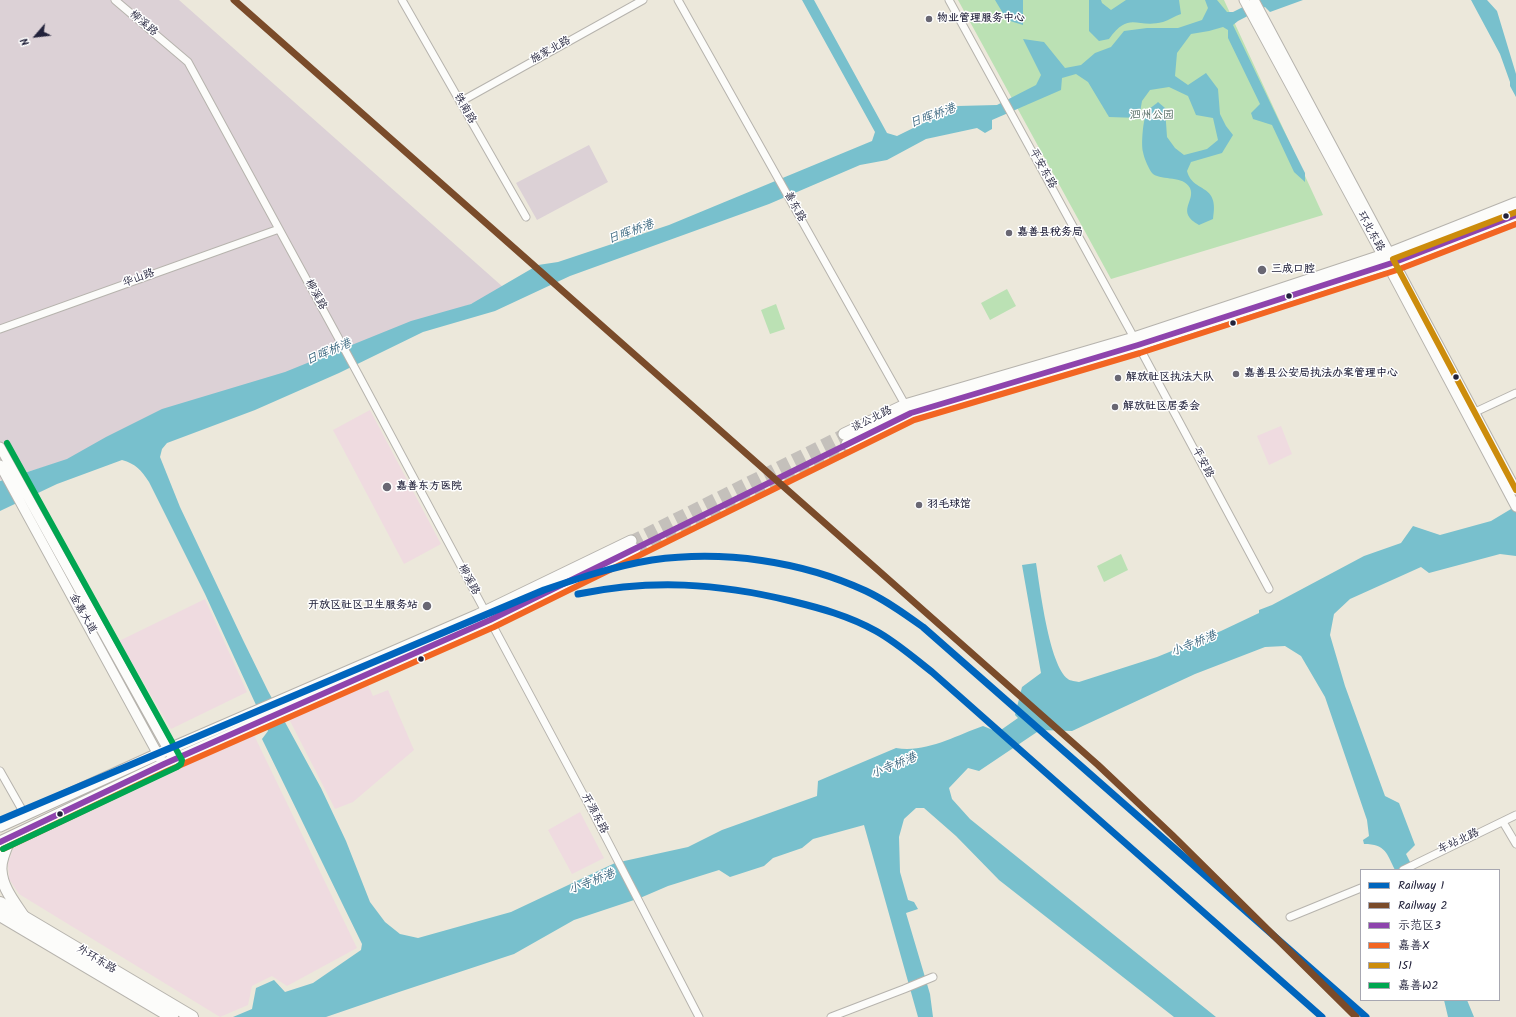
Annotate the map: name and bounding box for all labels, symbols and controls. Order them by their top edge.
street label: 柳溪路 [126,8,160,40]
place label: 物业管理服务中心 [937,12,1025,26]
marker: 物业管理服务中心 [924,14,934,24]
north arrow [16,16,56,56]
text: N [16,34,35,49]
street label: 施家北路 [529,35,573,67]
street label: 铁南路 [450,91,478,127]
water label: 日晖桥港 [908,102,958,132]
park label: 泗州公园 [1130,109,1174,123]
street label: 平安东路 [1026,147,1058,191]
street label: 善东路 [780,189,808,225]
street label: 环北东路 [1354,210,1386,254]
unlabelled marker [1501,211,1511,221]
water label: 日晖桥港 [606,218,656,248]
place label: 嘉善县税务局 [1017,226,1083,240]
marker: 嘉善县税务局 [1004,228,1014,238]
place label: 三成口腔 [1271,263,1315,277]
marker: 三成口腔 [1256,264,1268,276]
street label: 华山路 [121,267,157,291]
street label: 柳溪路 [301,277,329,313]
unlabelled marker [1284,291,1294,301]
unlabelled marker [1228,318,1238,328]
water label: 日晖桥港 [304,337,354,369]
place label: 嘉善县公安局执法办案管理中心 [1244,367,1398,381]
marker: 嘉善县公安局执法办案管理中心 [1231,369,1241,379]
place label: 解放社区执法大队 [1126,371,1214,385]
unlabelled marker [1451,372,1461,382]
marker: 解放社区执法大队 [1113,373,1123,383]
place label: 解放社区居委会 [1123,400,1200,414]
marker: 解放社区居委会 [1110,402,1120,412]
street label: 谈公北路 [849,404,895,436]
street label: 平安路 [1188,445,1216,481]
place label: 嘉善东方医院 [396,480,462,494]
marker: 嘉善东方医院 [381,481,393,493]
place label: 羽毛球馆 [927,498,971,512]
marker: 羽毛球馆 [914,500,924,510]
street label: 柳溪路 [454,562,482,598]
street label: 金嘉大道 [66,592,98,636]
place label: 开放区社区卫生服务站 [308,599,418,613]
marker: 开放区社区卫生服务站 [421,600,433,612]
water label: 小寺桥港 [1169,629,1219,661]
unlabelled marker [416,654,426,664]
water label: 小寺桥港 [869,751,919,783]
street label: 开源东路 [578,791,610,837]
unlabelled marker [55,809,65,819]
street label: 车站北路 [1436,827,1482,857]
water label: 小寺桥港 [567,868,617,898]
legend [1360,869,1500,1001]
text: Railway 1 [1398,876,1444,895]
text: Railway 2 [1398,896,1448,915]
text: 示范区3 [1398,916,1441,935]
text: 嘉善X [1398,936,1430,955]
street label: 外环东路 [74,943,118,977]
text: 151 [1398,956,1412,975]
text: 嘉善W2 [1398,976,1438,995]

